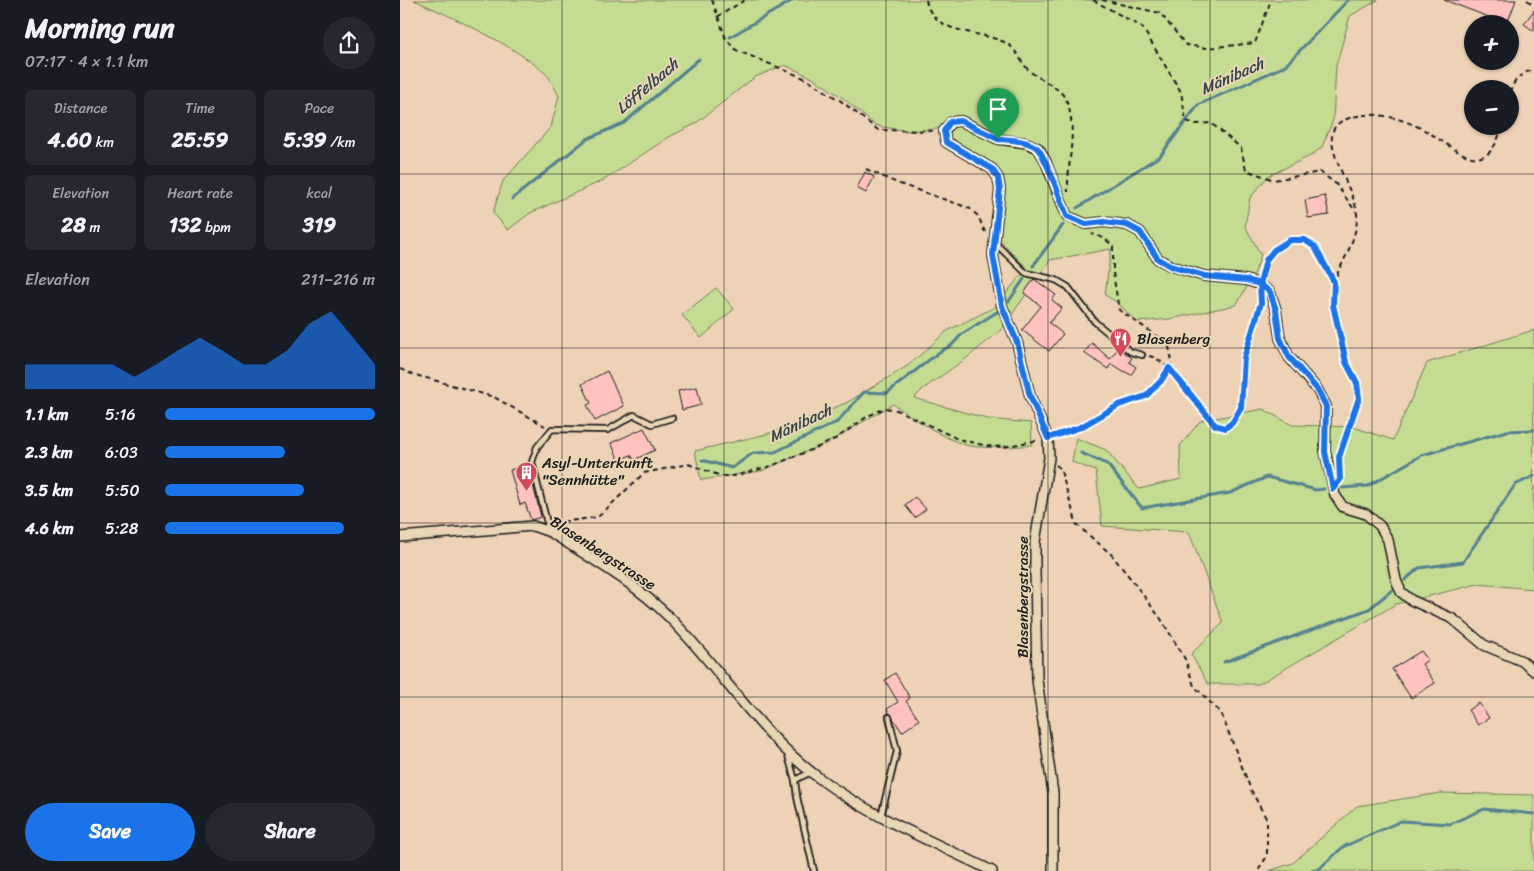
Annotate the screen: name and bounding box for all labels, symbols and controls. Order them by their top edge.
text: Morning run [25,3,175,52]
map controls [1464,15,1519,135]
button: + [1464,15,1519,70]
button: share [323,17,375,69]
text: 07:17 · 4 × 1.1 km [25,47,148,76]
water label: Mänibach [1195,48,1270,103]
water label: Löffelbach [609,50,686,121]
button: − [1464,80,1519,135]
pin [977,88,1019,139]
icon: arrive [984,95,1012,123]
text: Distance [54,96,107,121]
text: Time [185,96,215,121]
text: Pace [304,96,334,121]
text: 4.60 [47,121,92,159]
text: 25:59 [171,121,229,159]
text: 5:39 [283,121,327,159]
text: km [92,130,114,155]
text: /km [327,130,356,155]
text: Elevation [52,181,109,206]
text: Heart rate [167,181,233,206]
text: kcal [307,181,332,206]
text: 28 [61,206,86,244]
text: 132 [169,206,202,244]
text: 319 [303,206,336,244]
text: m [86,215,100,240]
text: bpm [202,215,231,240]
text: Elevation [25,265,90,294]
text: 211–216 m [301,265,375,294]
place label: Blasenberg [1137,326,1210,352]
restaurant icon: Blasenberg [1109,327,1133,358]
water label: Mänibach [763,395,838,450]
text: 1.1 km [25,400,69,429]
text: 5:16 [105,400,136,429]
text: 2.3 km [25,438,73,467]
text: 6:03 [105,438,138,467]
place label: Asyl-Unterkunft "Sennhütte" [541,450,653,493]
building icon: Asyl-Unterkunft "Sennhütte" [514,460,538,491]
text: 3.5 km [25,476,73,505]
text: 5:50 [105,476,140,505]
street label: Blasenbergstrasse [545,509,661,597]
text: 4.6 km [25,514,74,543]
text: 5:28 [105,514,139,543]
street label: Blasenbergstrasse [1010,536,1036,658]
button: Save [25,803,195,861]
button: Share [205,803,375,861]

